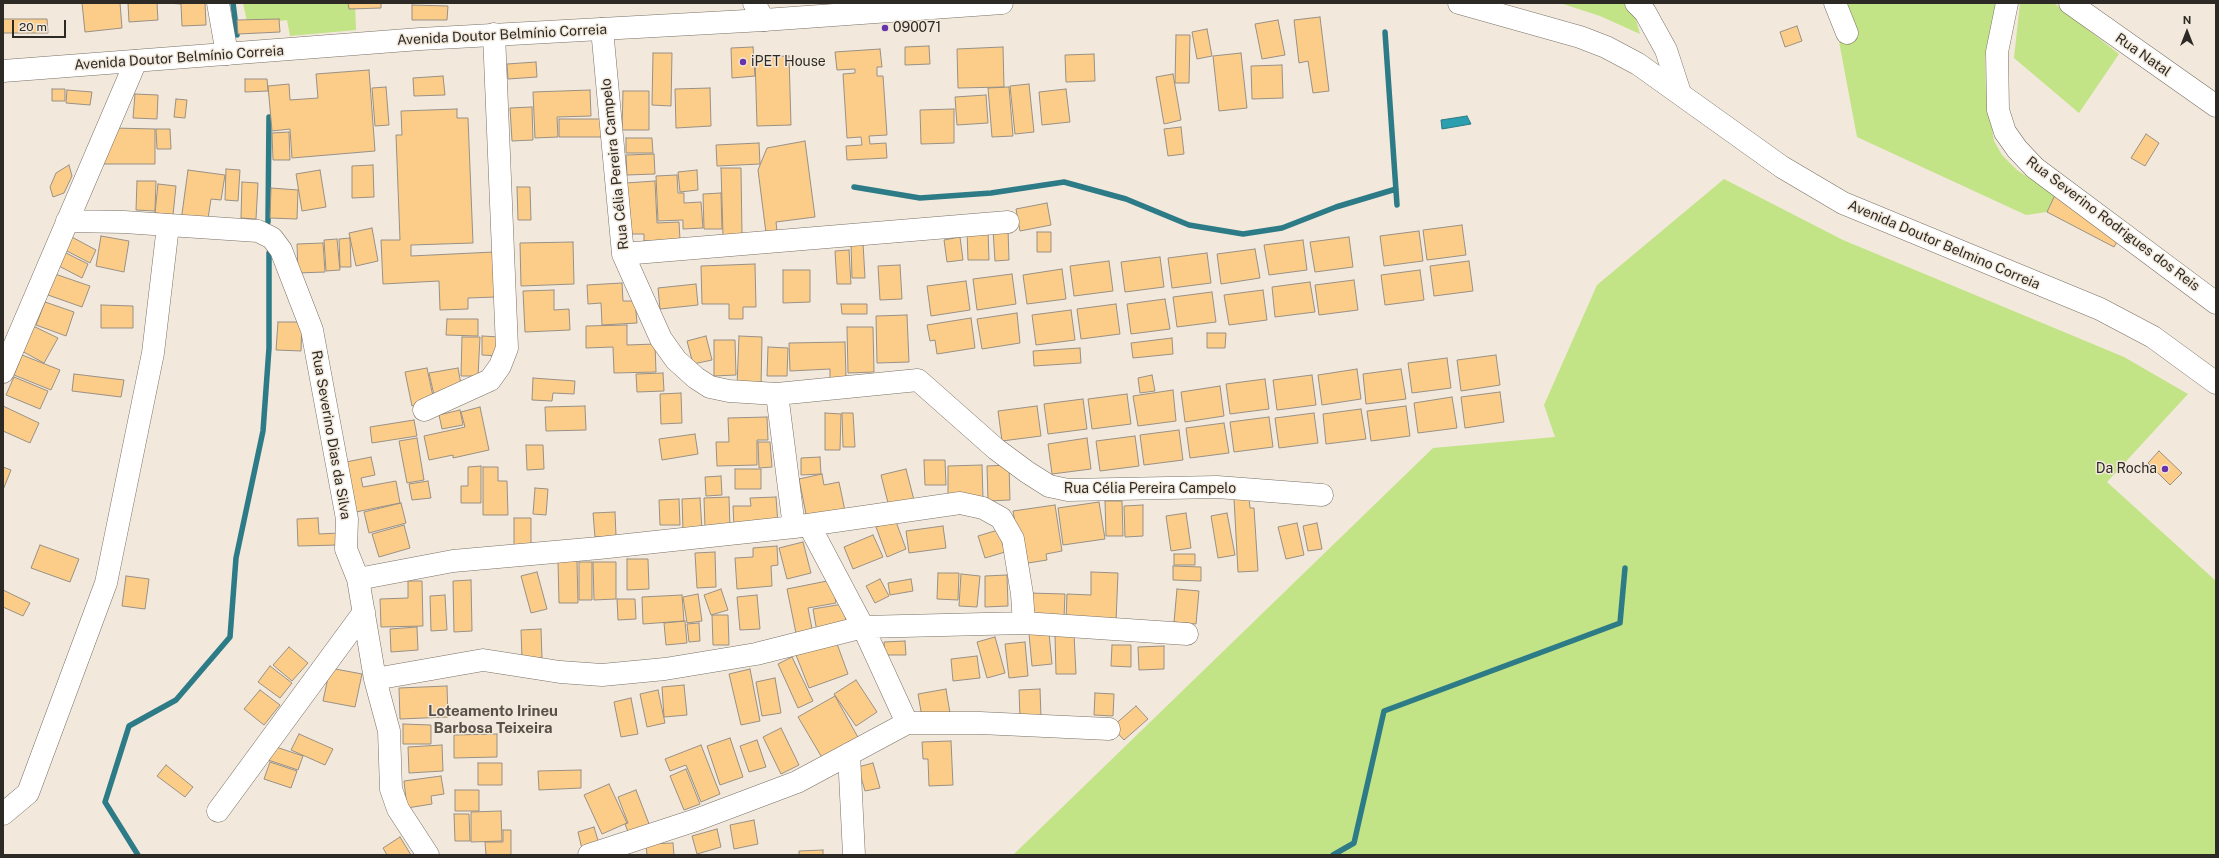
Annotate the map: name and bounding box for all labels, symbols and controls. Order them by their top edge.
scale bar [14,12,68,38]
north arrow [2167,12,2207,52]
text: N [2183,14,2191,26]
text: 20 m [19,20,47,34]
place label: 090071 [893,20,941,36]
street label: Avenida Doutor Belmínio Correia [397,21,607,49]
marker: 090071 [880,23,890,33]
street label: Rua Natal [2112,30,2174,80]
street label: Avenida Doutor Belmínio Correia [74,42,284,74]
place label: iPET House [751,54,826,70]
marker: iPET House [738,57,748,67]
street label: Rua Célia Pereira Campelo [598,77,632,251]
street label: Rua Severino Rodrigues dos Reis [2023,153,2203,295]
street label: Avenida Doutor Belmino Correia [1846,197,2042,293]
street label: Rua Severino Dias da Silva [308,349,354,521]
place label: Da Rocha [2096,461,2157,477]
marker: Da Rocha [2160,464,2170,474]
street label: Rua Célia Pereira Campelo [1064,481,1236,497]
district label: Loteamento Irineu Barbosa Teixeira [428,702,558,737]

